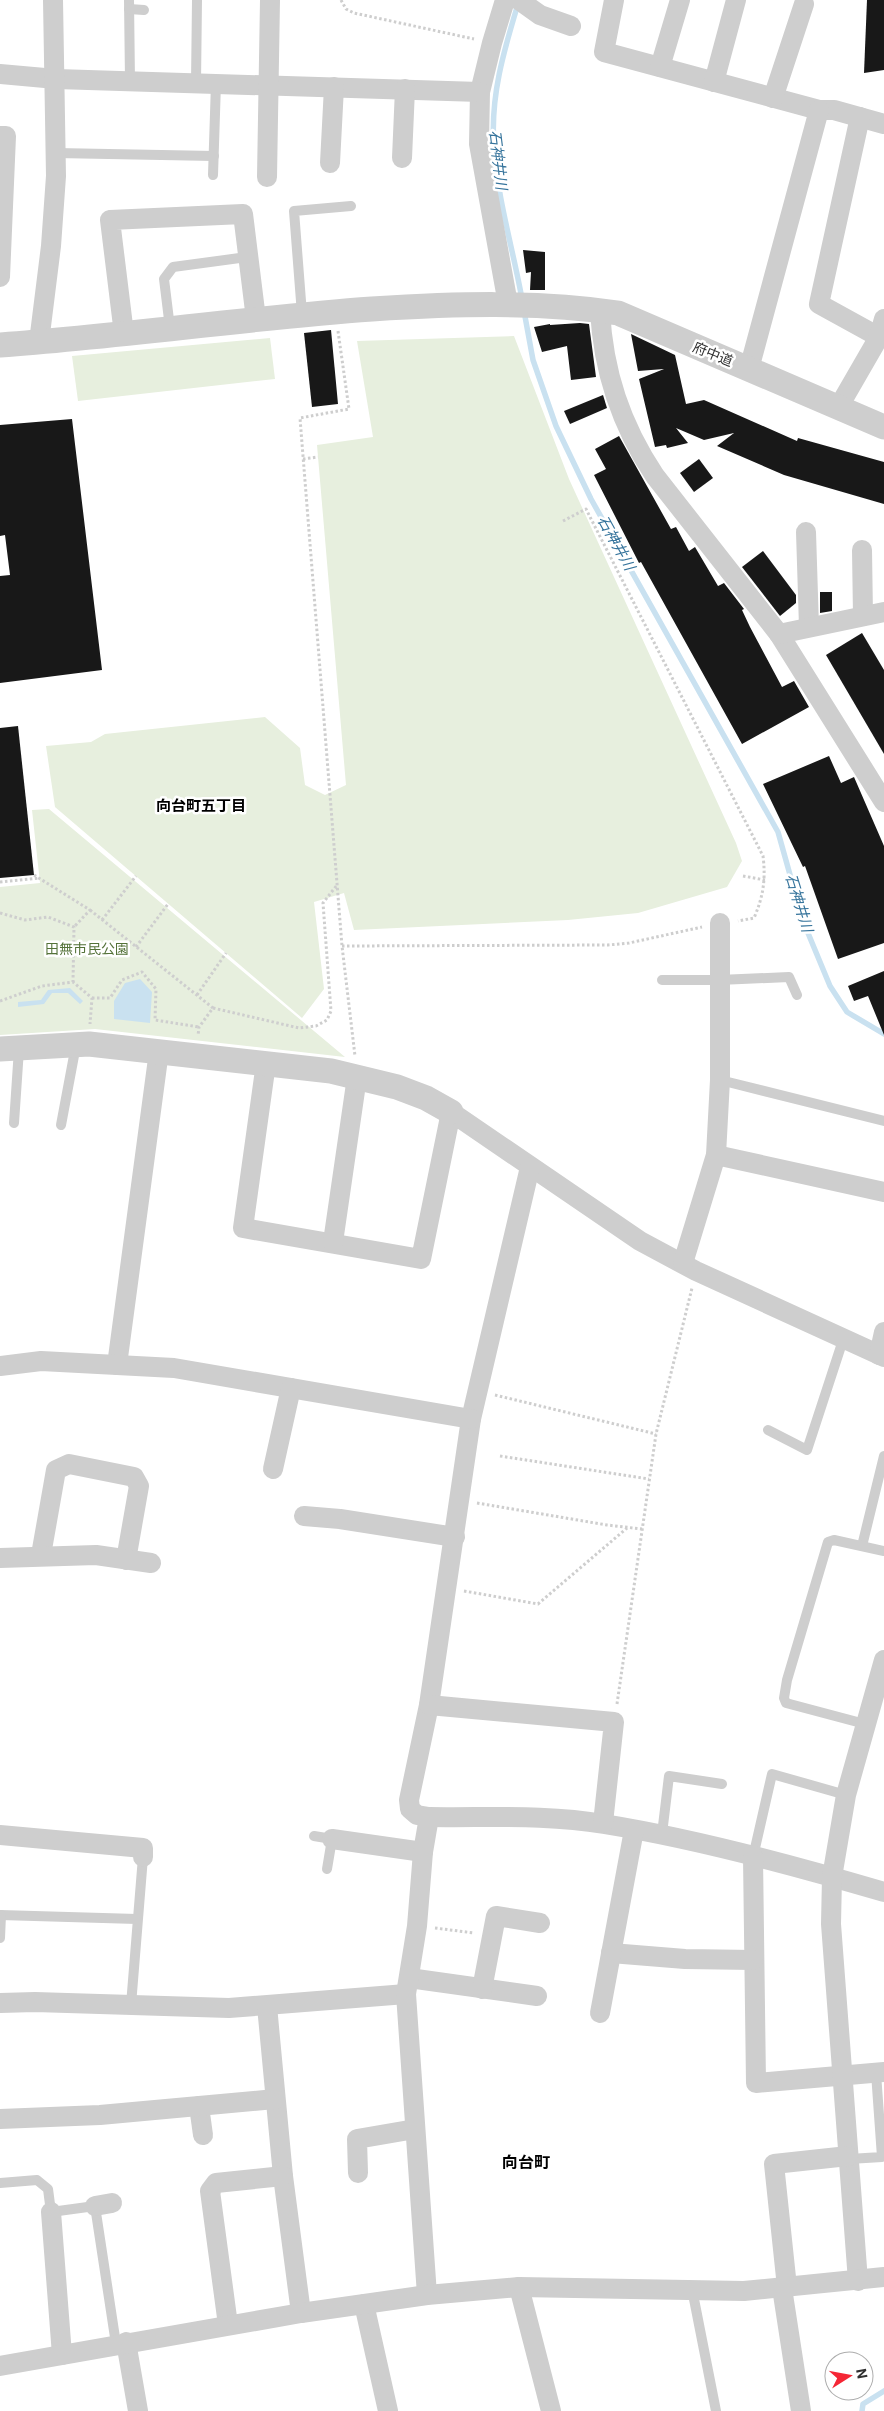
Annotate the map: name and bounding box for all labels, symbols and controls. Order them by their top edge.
water label: 石神井川 [485,129,511,193]
street label: 府中道 [691,339,735,369]
water label: 石神井川 [594,512,639,575]
district label: 向台町五丁目 [156,797,246,815]
water label: 石神井川 [782,872,817,936]
park label: 田無市民公園 [45,941,129,957]
district label: 向台町 [502,2153,550,2172]
north arrow [824,2351,874,2401]
text: N [853,2367,871,2380]

